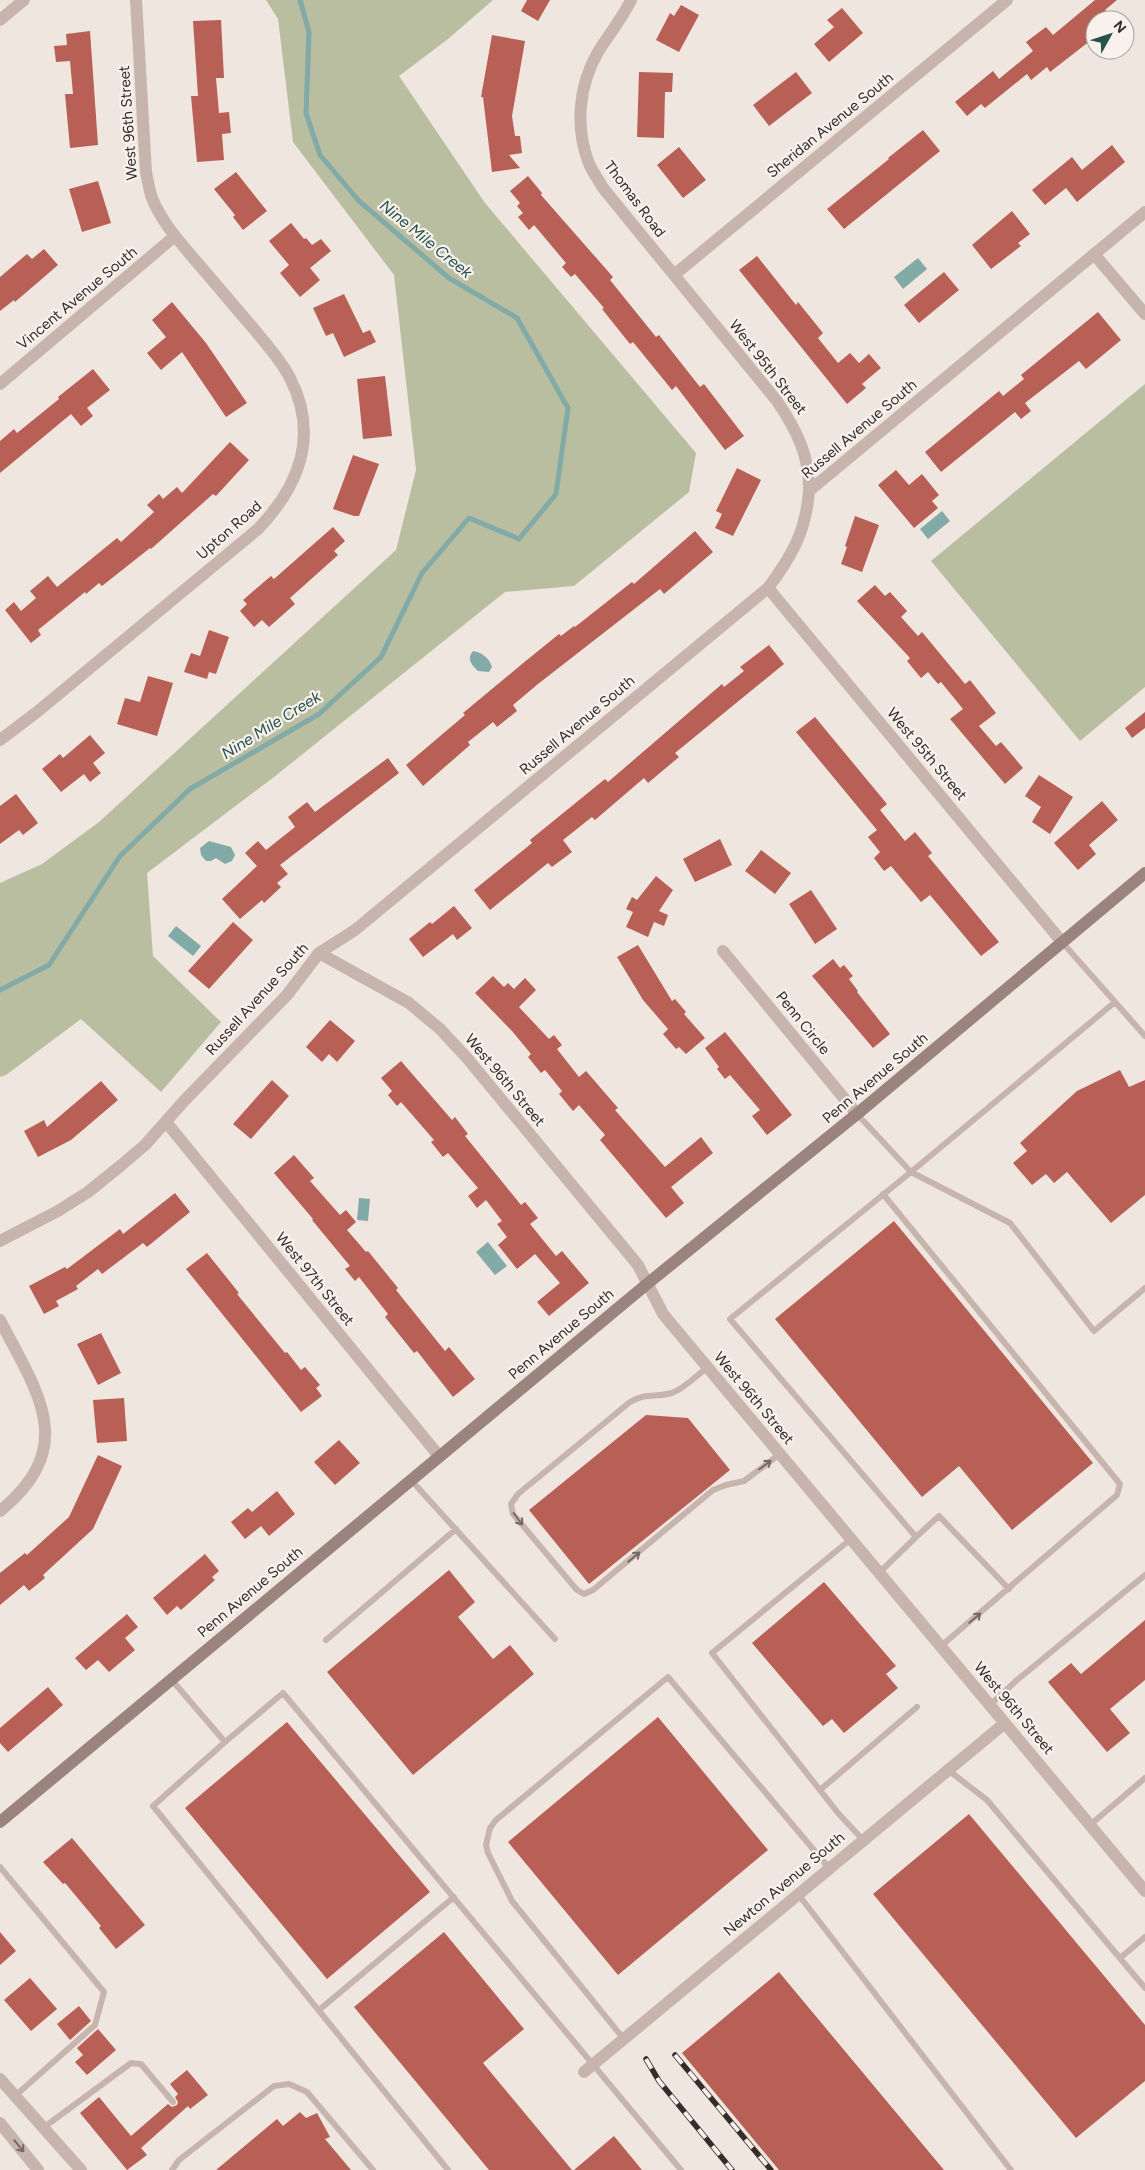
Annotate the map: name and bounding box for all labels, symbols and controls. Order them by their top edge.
north arrow [1085,10,1135,60]
text: N [1110,17,1130,37]
street label: West 96th Street [115,65,141,181]
street label: Sheridan Avenue South [763,68,897,182]
street label: Thomas Road [600,157,670,241]
water label: Nine Mile Creek [376,196,477,283]
street label: Vincent Avenue South [13,243,141,353]
street label: West 95th Street [725,316,811,418]
street label: Russell Avenue South [798,376,920,482]
street label: Upton Road [193,497,265,563]
street label: Russell Avenue South [516,672,638,778]
water label: Nine Mile Creek [218,686,325,763]
street label: West 95th Street [883,704,971,804]
street label: Russell Avenue South [202,939,312,1059]
street label: Penn Circle [772,988,834,1058]
street label: Penn Avenue South [819,1029,931,1127]
street label: West 96th Street [461,1030,549,1130]
street label: West 97th Street [272,1229,358,1329]
street label: Penn Avenue South [505,1285,617,1383]
street label: West 96th Street [710,1348,798,1448]
one-way arrow [758,1460,771,1471]
one-way arrow [513,1512,524,1525]
street label: Penn Avenue South [194,1543,306,1641]
one-way arrow [627,1551,640,1562]
one-way arrow [968,1612,981,1623]
street label: West 96th Street [970,1658,1058,1758]
street label: Newton Avenue South [720,1828,848,1940]
one-way arrow [14,2140,25,2153]

